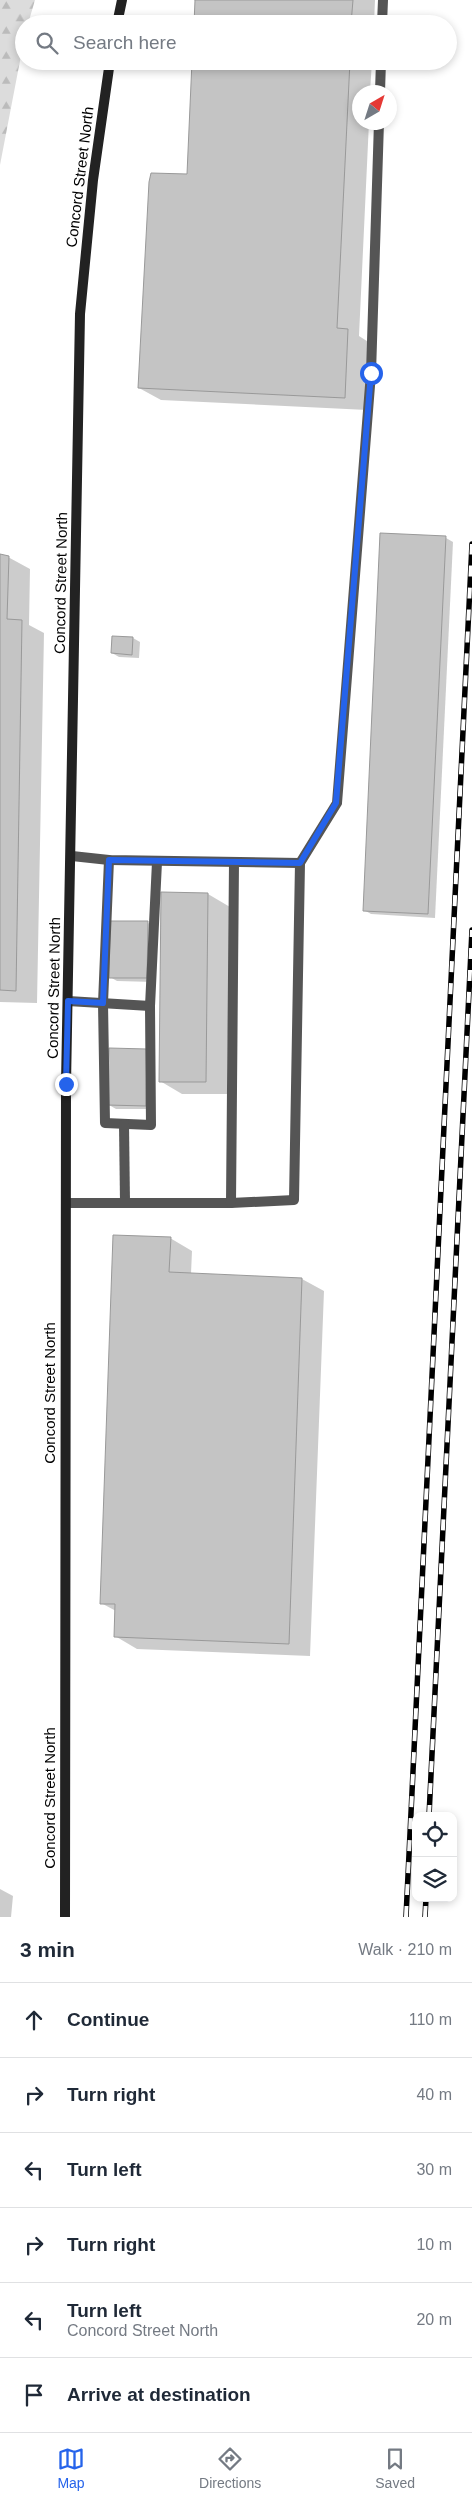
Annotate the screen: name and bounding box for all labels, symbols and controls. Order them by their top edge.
search box [15,15,457,70]
icon: search [33,29,61,57]
text: Search here [73,32,177,53]
north arrow [352,85,397,130]
street label: Concord Street North [62,106,97,248]
route start [360,362,383,385]
street label: Concord Street North [51,512,70,654]
street label: Concord Street North [44,917,63,1059]
route end [55,1073,78,1096]
street label: Concord Street North [41,1322,58,1464]
street label: Concord Street North [41,1727,58,1869]
map controls [412,1812,457,1902]
button: locate [412,1812,457,1857]
button: layers [412,1857,457,1902]
text: 3 min [20,1938,75,1961]
text: Walk · 210 m [358,1941,452,1958]
icon: ahead [20,2006,48,2034]
text: Continue [67,2009,149,2030]
text: 110 m [409,2011,452,2028]
icon: right [20,2081,48,2109]
text: Turn right [67,2084,155,2105]
text: 40 m [416,2086,452,2103]
icon: left [20,2156,48,2184]
text: Turn left [67,2159,142,2180]
text: 30 m [416,2161,452,2178]
icon: right [20,2231,48,2259]
text: Turn right [67,2234,155,2255]
text: 10 m [416,2236,452,2253]
text: Turn left [67,2300,142,2321]
icon: left [20,2306,48,2334]
text: 20 m [416,2311,452,2328]
text: Concord Street North [67,2322,218,2339]
icon: arrive [20,2381,48,2409]
text: Arrive at destination [67,2384,251,2405]
tab: Map [57,2445,85,2491]
tab: Directions [199,2445,261,2491]
tab: Saved [375,2445,415,2491]

